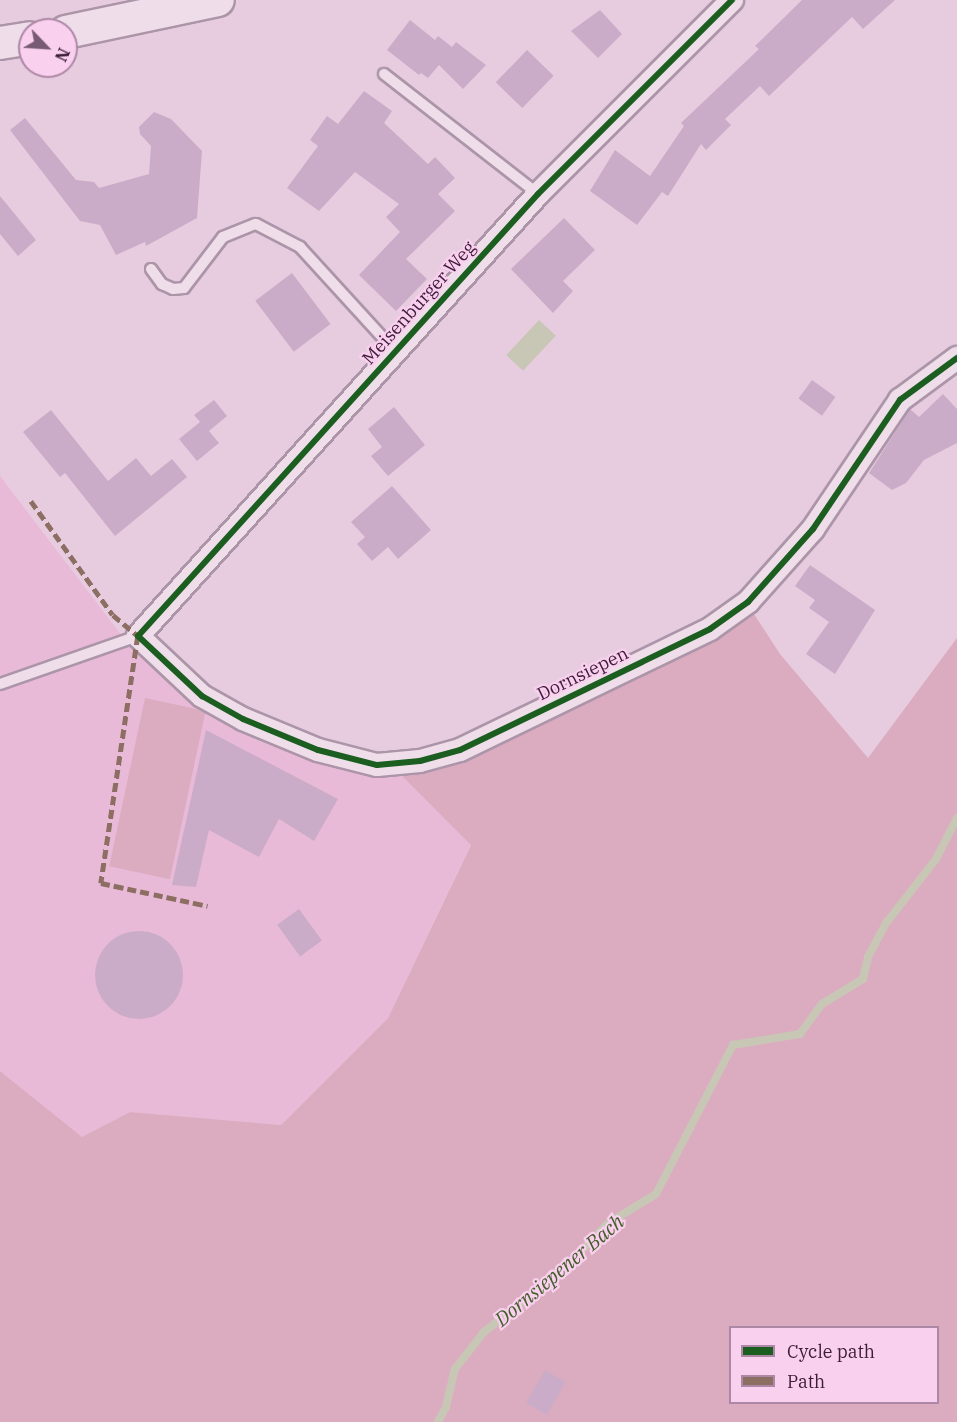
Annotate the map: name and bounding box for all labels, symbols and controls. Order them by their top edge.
north arrow [18,18,78,78]
text: N [51,45,74,65]
street label: Meisenburger Weg [358,237,480,369]
street label: Dornsiepen [534,643,632,705]
water label: Dornsiepener Bach [490,1209,628,1331]
legend [729,1326,939,1404]
text: Cycle path [787,1340,875,1363]
text: Path [787,1370,825,1393]

